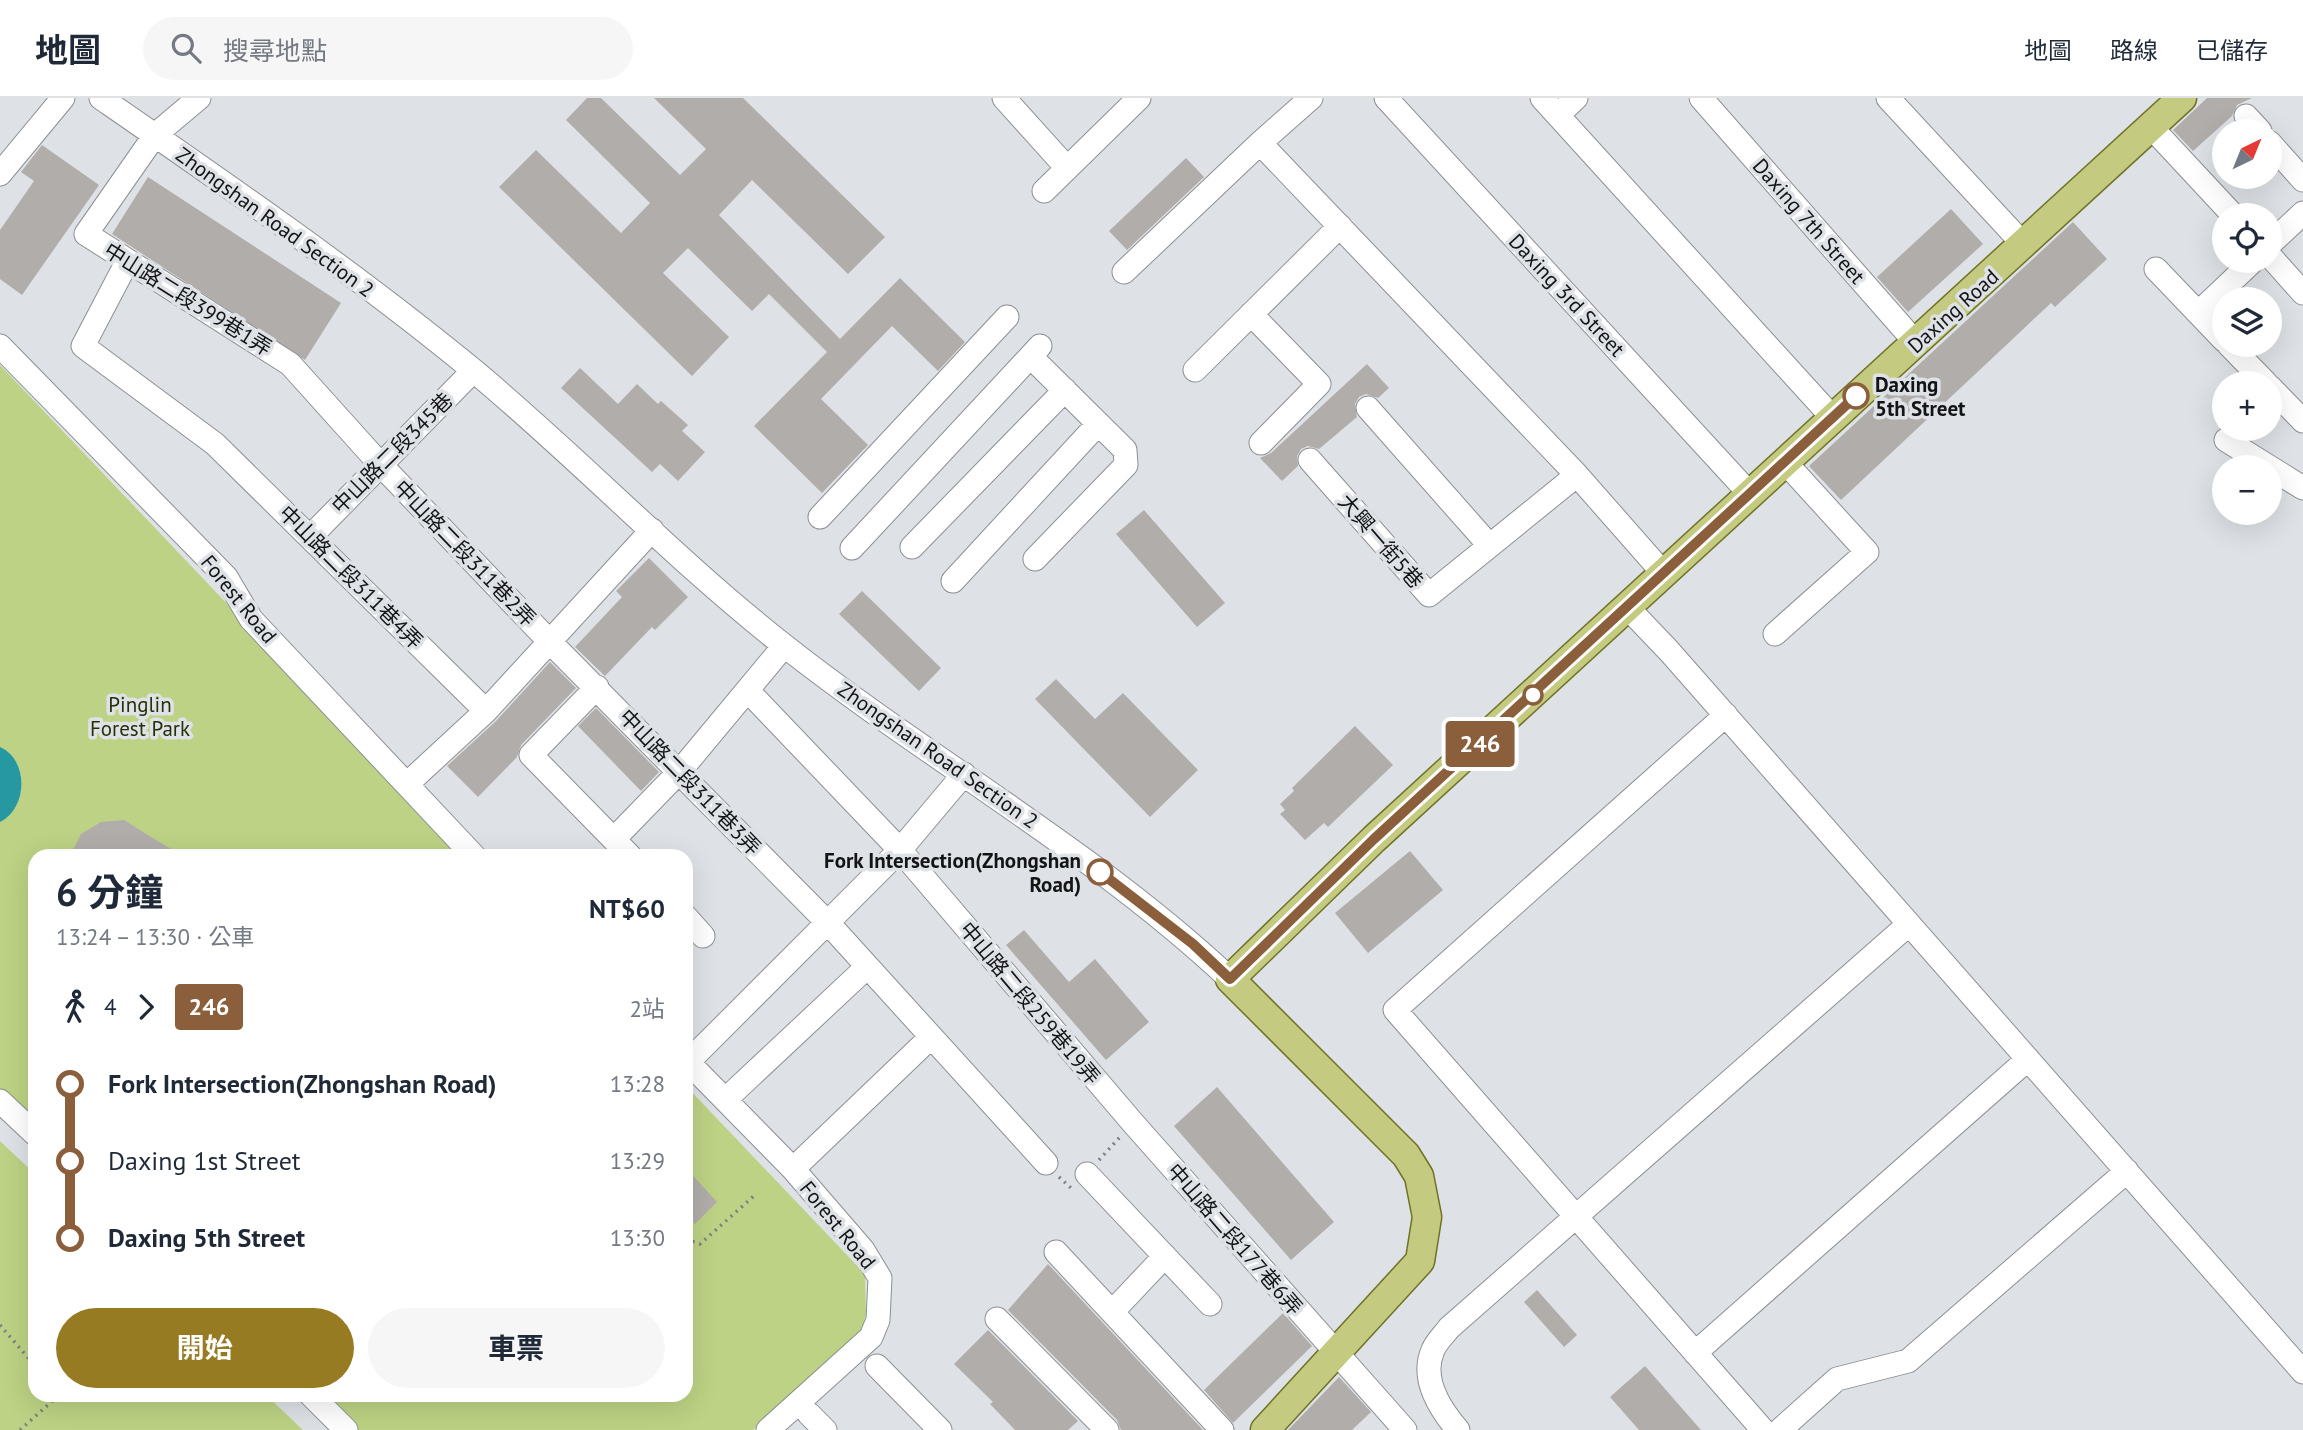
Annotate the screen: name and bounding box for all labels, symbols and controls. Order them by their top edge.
search box [143,17,633,80]
text: 地圖 [35,28,101,71]
icon: search [167,29,205,67]
text: 搜尋地點 [223,34,327,67]
text: 地圖 [2024,35,2072,66]
text: 路線 [2110,35,2158,66]
text: 已儲存 [2196,35,2268,66]
north arrow [2212,119,2282,189]
map controls [2212,119,2282,525]
street label: Zhongshan Road Section 2 [171,141,379,303]
street label: Daxing 7th Street [1747,153,1871,289]
button: locate [2212,203,2282,273]
street label: Daxing 3rd Street [1503,228,1631,362]
street label: 中山路二段399巷1弄 [99,236,277,362]
street label: Daxing Road [1902,263,2004,359]
button: layers [2212,287,2282,357]
place label: Daxing 5th Street [1875,371,1966,422]
button: + [2212,371,2282,441]
marker: Daxing 5th Street [1843,383,1869,409]
street label: 中山路二段345巷 [326,387,458,519]
button: − [2212,455,2282,525]
street label: 中山路二段311巷2弄 [388,474,542,632]
street label: 大興一街5巷 [1333,488,1429,594]
street label: 中山路二段311巷4弄 [273,499,429,655]
street label: Forest Road [195,549,283,649]
street label: Zhongshan Road Section 2 [833,676,1043,834]
unlabelled marker [1523,685,1543,705]
park label: Pinglin Forest Park [90,691,190,742]
street label: 中山路二段311巷3弄 [613,703,767,861]
line badge: 246 [1440,721,1520,767]
text: 246 [1460,728,1500,759]
place label: Fork Intersection(Zhongshan Road) [824,847,1081,898]
marker: Fork Intersection(Zhongshan Road) [1087,859,1113,885]
text: 6 分鐘 [56,867,163,916]
text: NT$60 [589,892,665,925]
street label: 中山路二段259巷19弄 [954,916,1106,1090]
text: 13:24 – 13:30 · 公車 [56,922,255,951]
icon: walk [56,988,94,1026]
icon: forward [127,988,165,1026]
text: 246 [189,991,229,1022]
text: 4 [104,992,117,1021]
text: 2站 [629,994,665,1023]
text: Fork Intersection(Zhongshan Road) [108,1067,497,1100]
text: 13:28 [610,1069,665,1098]
text: Daxing 1st Street [108,1144,301,1177]
text: 13:29 [610,1146,665,1175]
street label: 中山路二段177巷6弄 [1162,1157,1308,1321]
street label: Forest Road [794,1175,882,1275]
text: Daxing 5th Street [108,1221,305,1254]
text: 13:30 [610,1223,665,1252]
button: 開始 [56,1308,354,1388]
button: 車票 [368,1308,665,1388]

